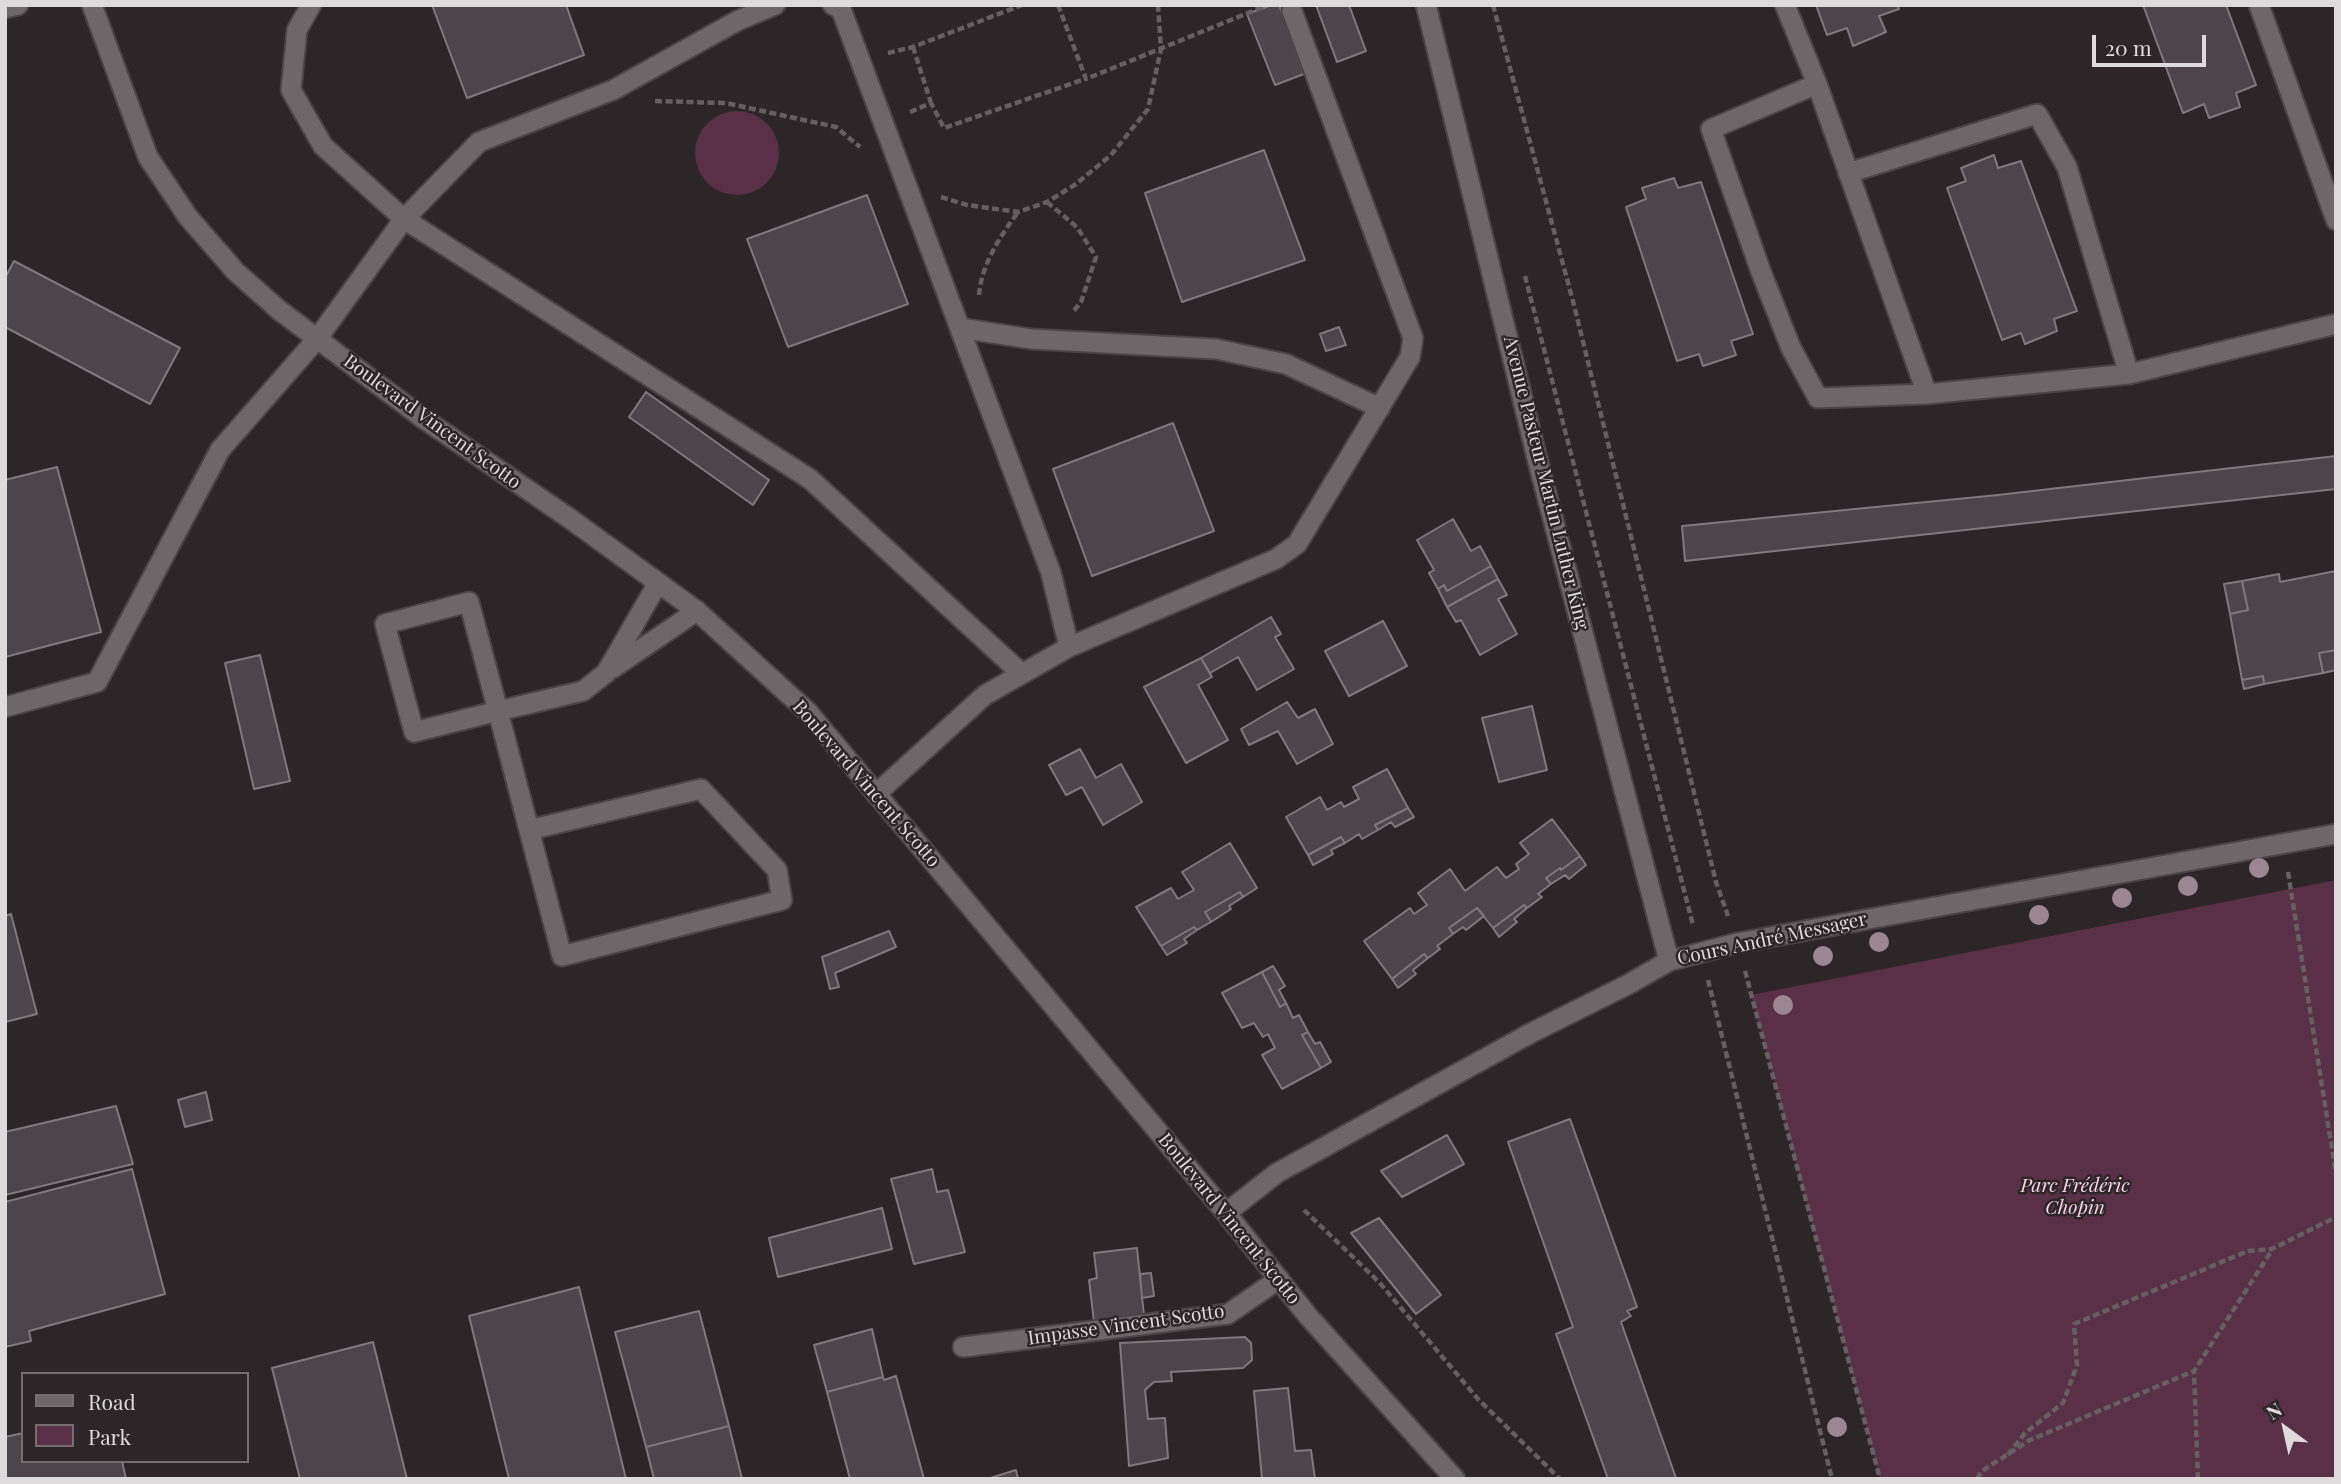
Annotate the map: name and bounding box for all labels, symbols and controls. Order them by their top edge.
scale bar [2096,21,2210,65]
text: 20 m [2105,33,2152,61]
street label: Avenue Pasteur Martin Luther King [1498,334,1594,632]
street label: Boulevard Vincent Scotto [339,350,525,494]
street label: Boulevard Vincent Scotto [787,696,945,872]
street label: Cours André Messager [1675,908,1869,970]
street label: Boulevard Vincent Scotto [1153,1129,1305,1309]
park label: Parc Frédéric Chopin [2021,1175,2129,1219]
street label: Impasse Vincent Scotto [1026,1300,1226,1350]
legend [21,1372,248,1463]
text: Road [88,1387,136,1415]
north arrow [2250,1393,2320,1463]
text: N [2261,1396,2286,1425]
text: Park [88,1422,131,1450]

